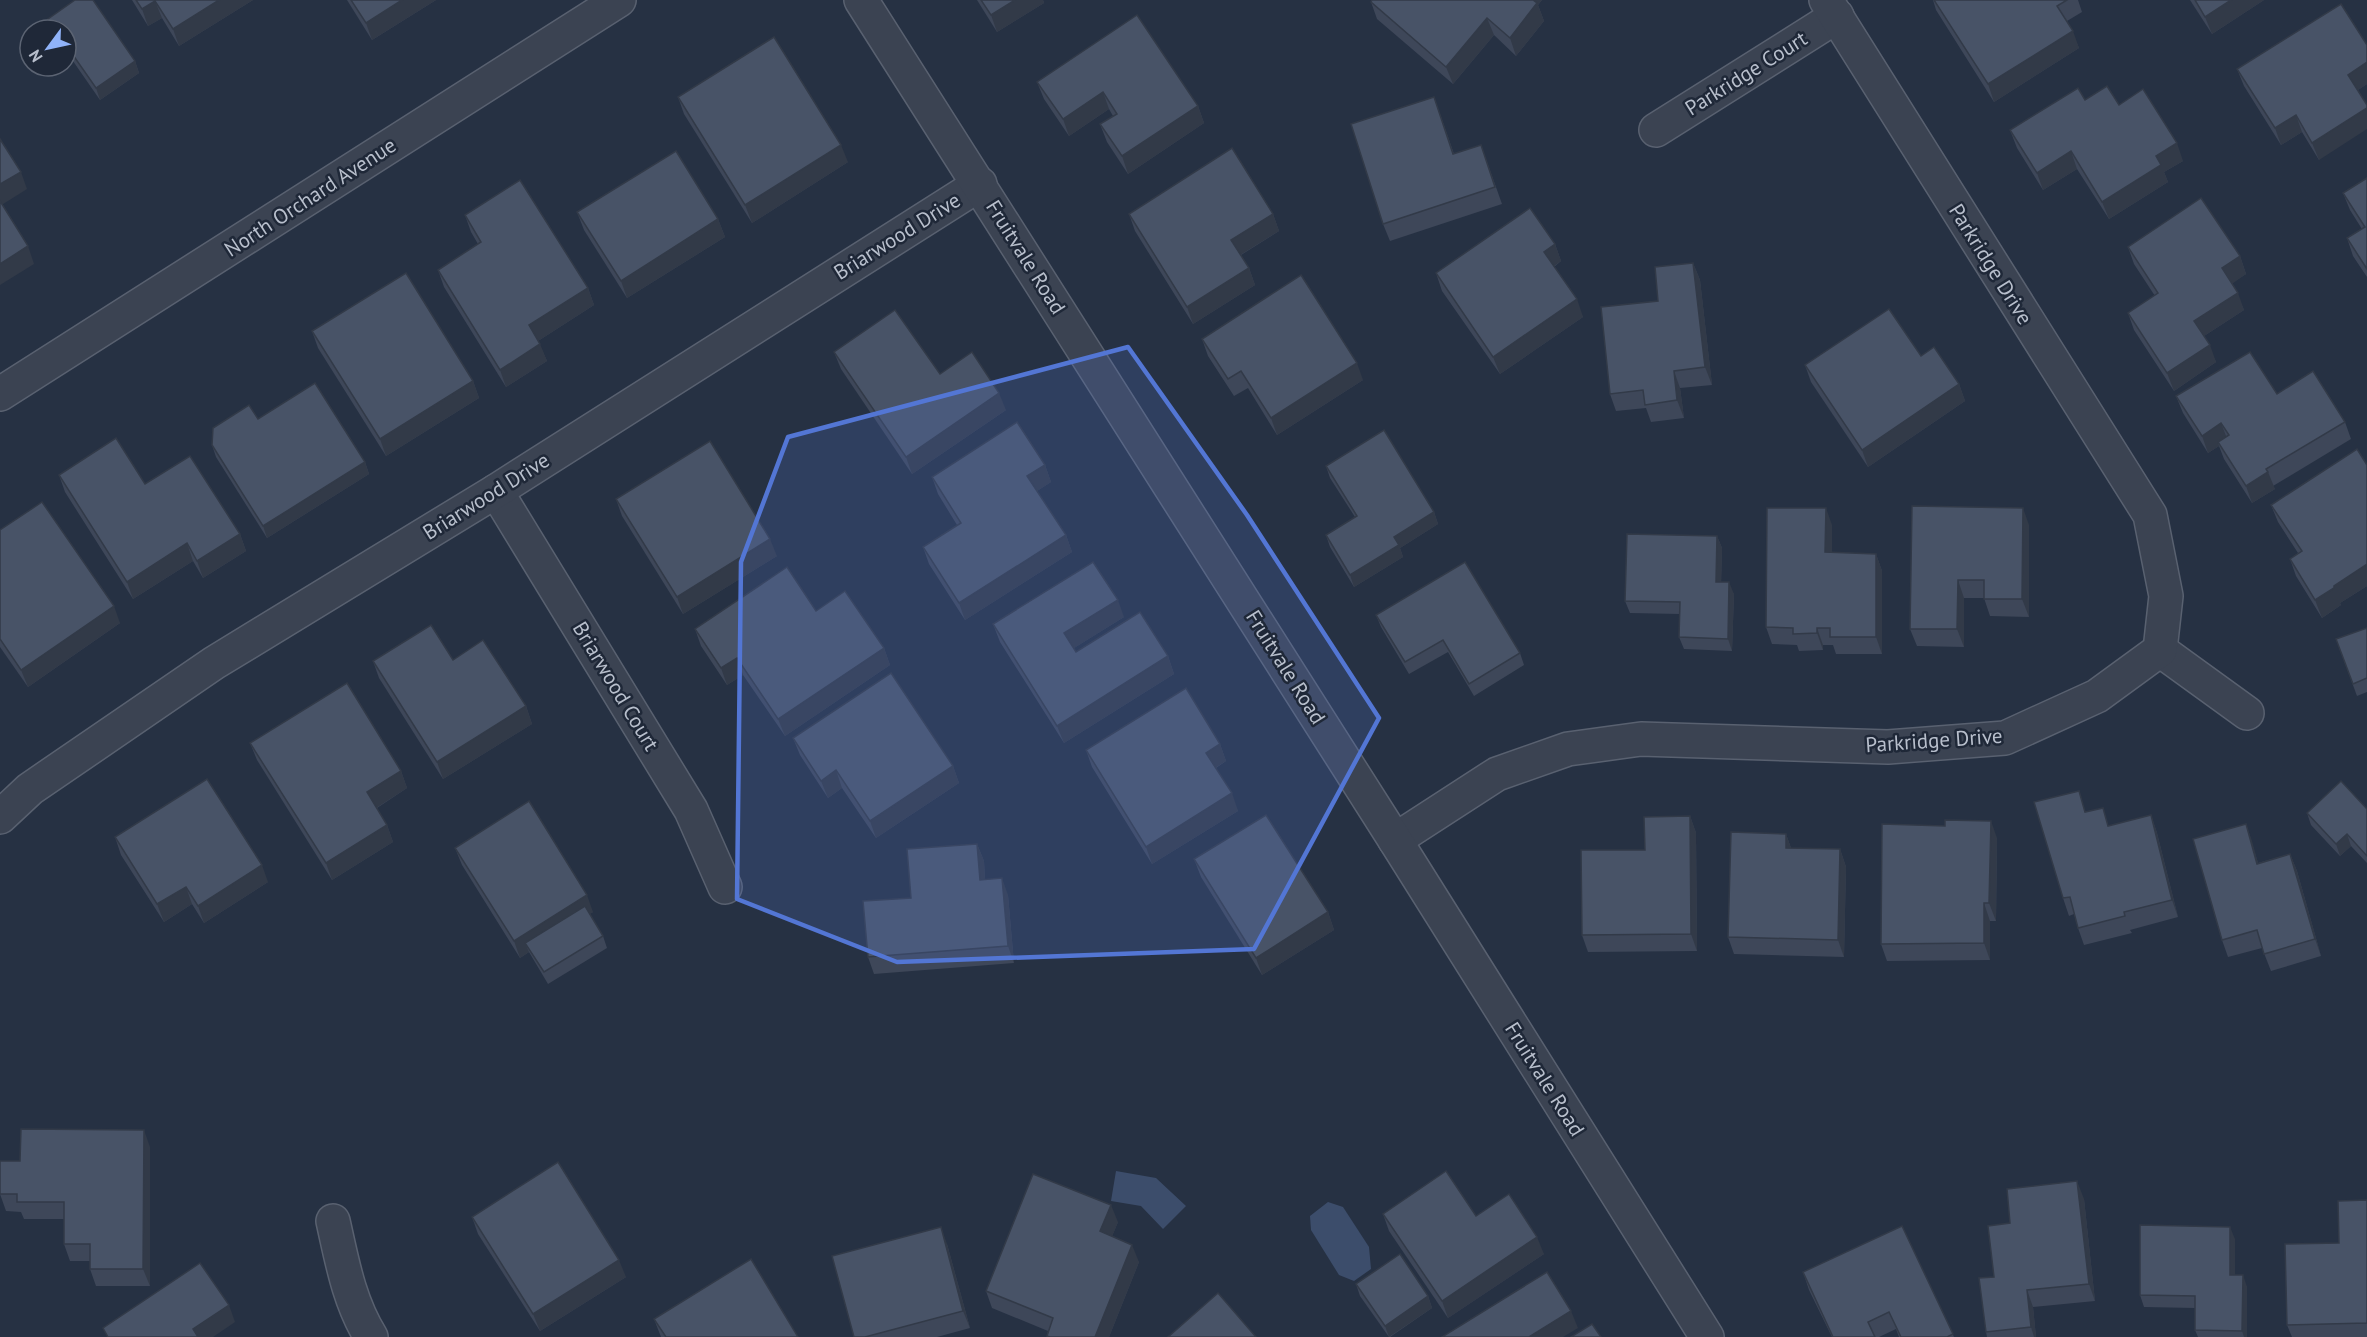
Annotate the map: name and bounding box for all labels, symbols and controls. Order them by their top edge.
north arrow [18,18,78,78]
street label: Parkridge Court [1680,25,1812,121]
text: N [24,46,47,66]
street label: North Orchard Avenue [219,131,401,263]
street label: Briarwood Drive [829,186,965,286]
street label: Fruitvale Road [980,195,1072,319]
street label: Parkridge Drive [1943,199,2039,329]
street label: Briarwood Drive [418,446,554,546]
street label: Fruitvale Road [1240,605,1332,729]
street label: Briarwood Court [567,617,665,755]
street label: Parkridge Drive [1865,722,2003,758]
street label: Fruitvale Road [1499,1017,1591,1141]

